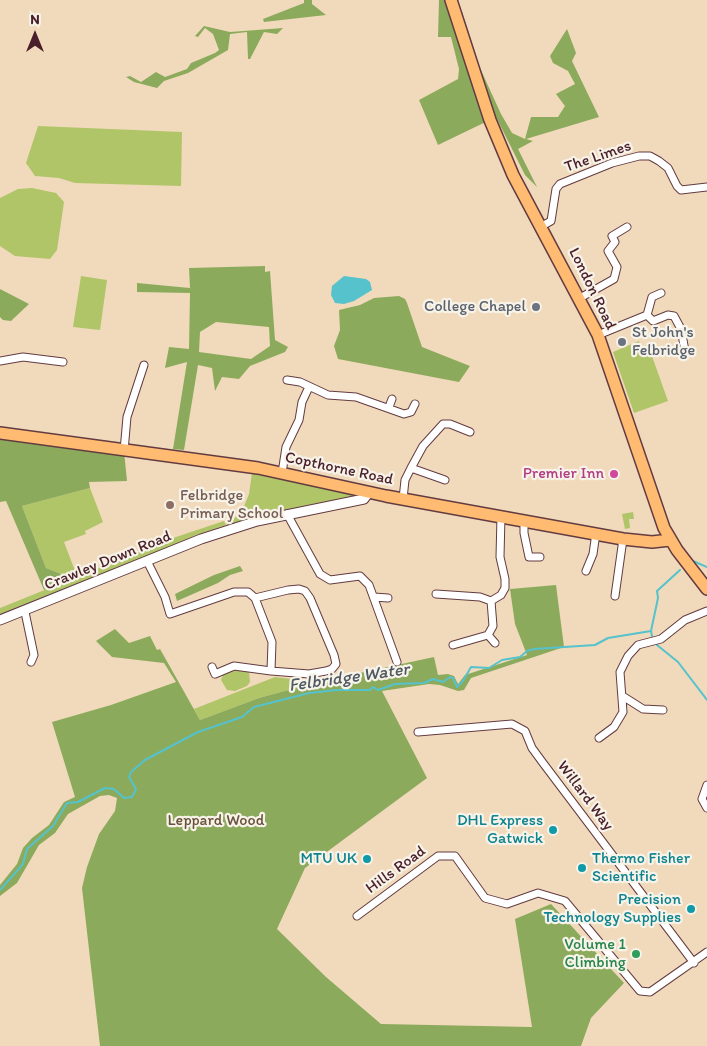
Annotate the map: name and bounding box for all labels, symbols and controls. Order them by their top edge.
north arrow [10,10,60,60]
text: N [30,11,40,28]
street label: The Limes [562,137,634,177]
street label: London Road [564,245,620,333]
place label: College Chapel [424,297,526,317]
marker: College Chapel [530,301,542,313]
place label: St John's Felbridge [632,323,695,361]
marker: St John's Felbridge [616,336,628,348]
street label: Copthorne Road [283,448,395,490]
place label: Premier Inn [523,464,604,484]
marker: Premier Inn [608,468,620,480]
place label: Felbridge Primary School [180,486,283,524]
marker: Felbridge Primary School [164,499,176,511]
street label: Crawley Down Road [42,527,174,595]
water label: Felbridge Water [287,659,411,697]
street label: Willard Way [553,757,617,835]
park label: Leppard Wood [167,811,265,831]
place label: DHL Express Gatwick [457,811,543,849]
marker: DHL Express Gatwick [547,824,559,836]
street label: Hills Road [362,842,430,898]
place label: MTU UK [300,849,357,869]
place label: Thermo Fisher Scientific [592,849,690,887]
marker: MTU UK [361,853,373,865]
marker: Thermo Fisher Scientific [576,862,588,874]
place label: Precision Technology Supplies [543,890,681,928]
marker: Precision Technology Supplies [685,903,697,915]
place label: Volume 1 Climbing [564,935,626,973]
marker: Volume 1 Climbing [630,948,642,960]

